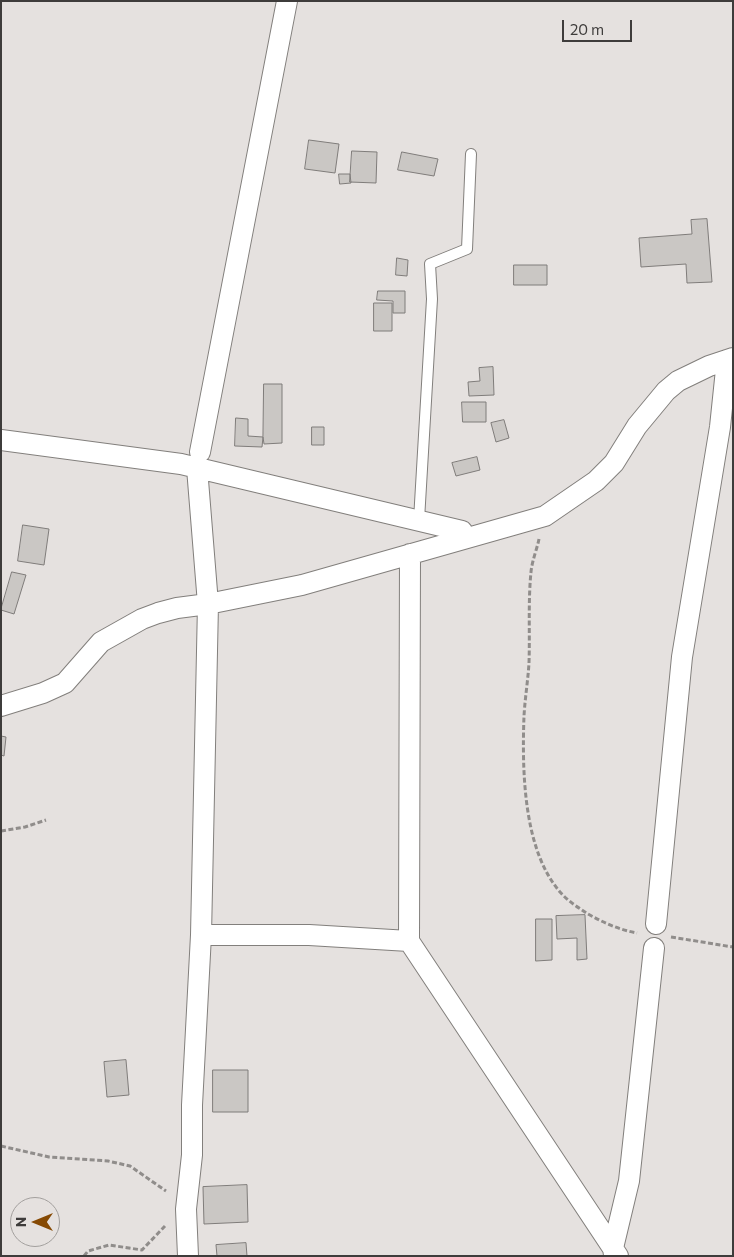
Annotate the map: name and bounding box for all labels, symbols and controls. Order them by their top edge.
scale bar [564,10,634,42]
text: 20 m [570,20,604,38]
north arrow [10,1197,60,1247]
text: N [12,1217,29,1227]

